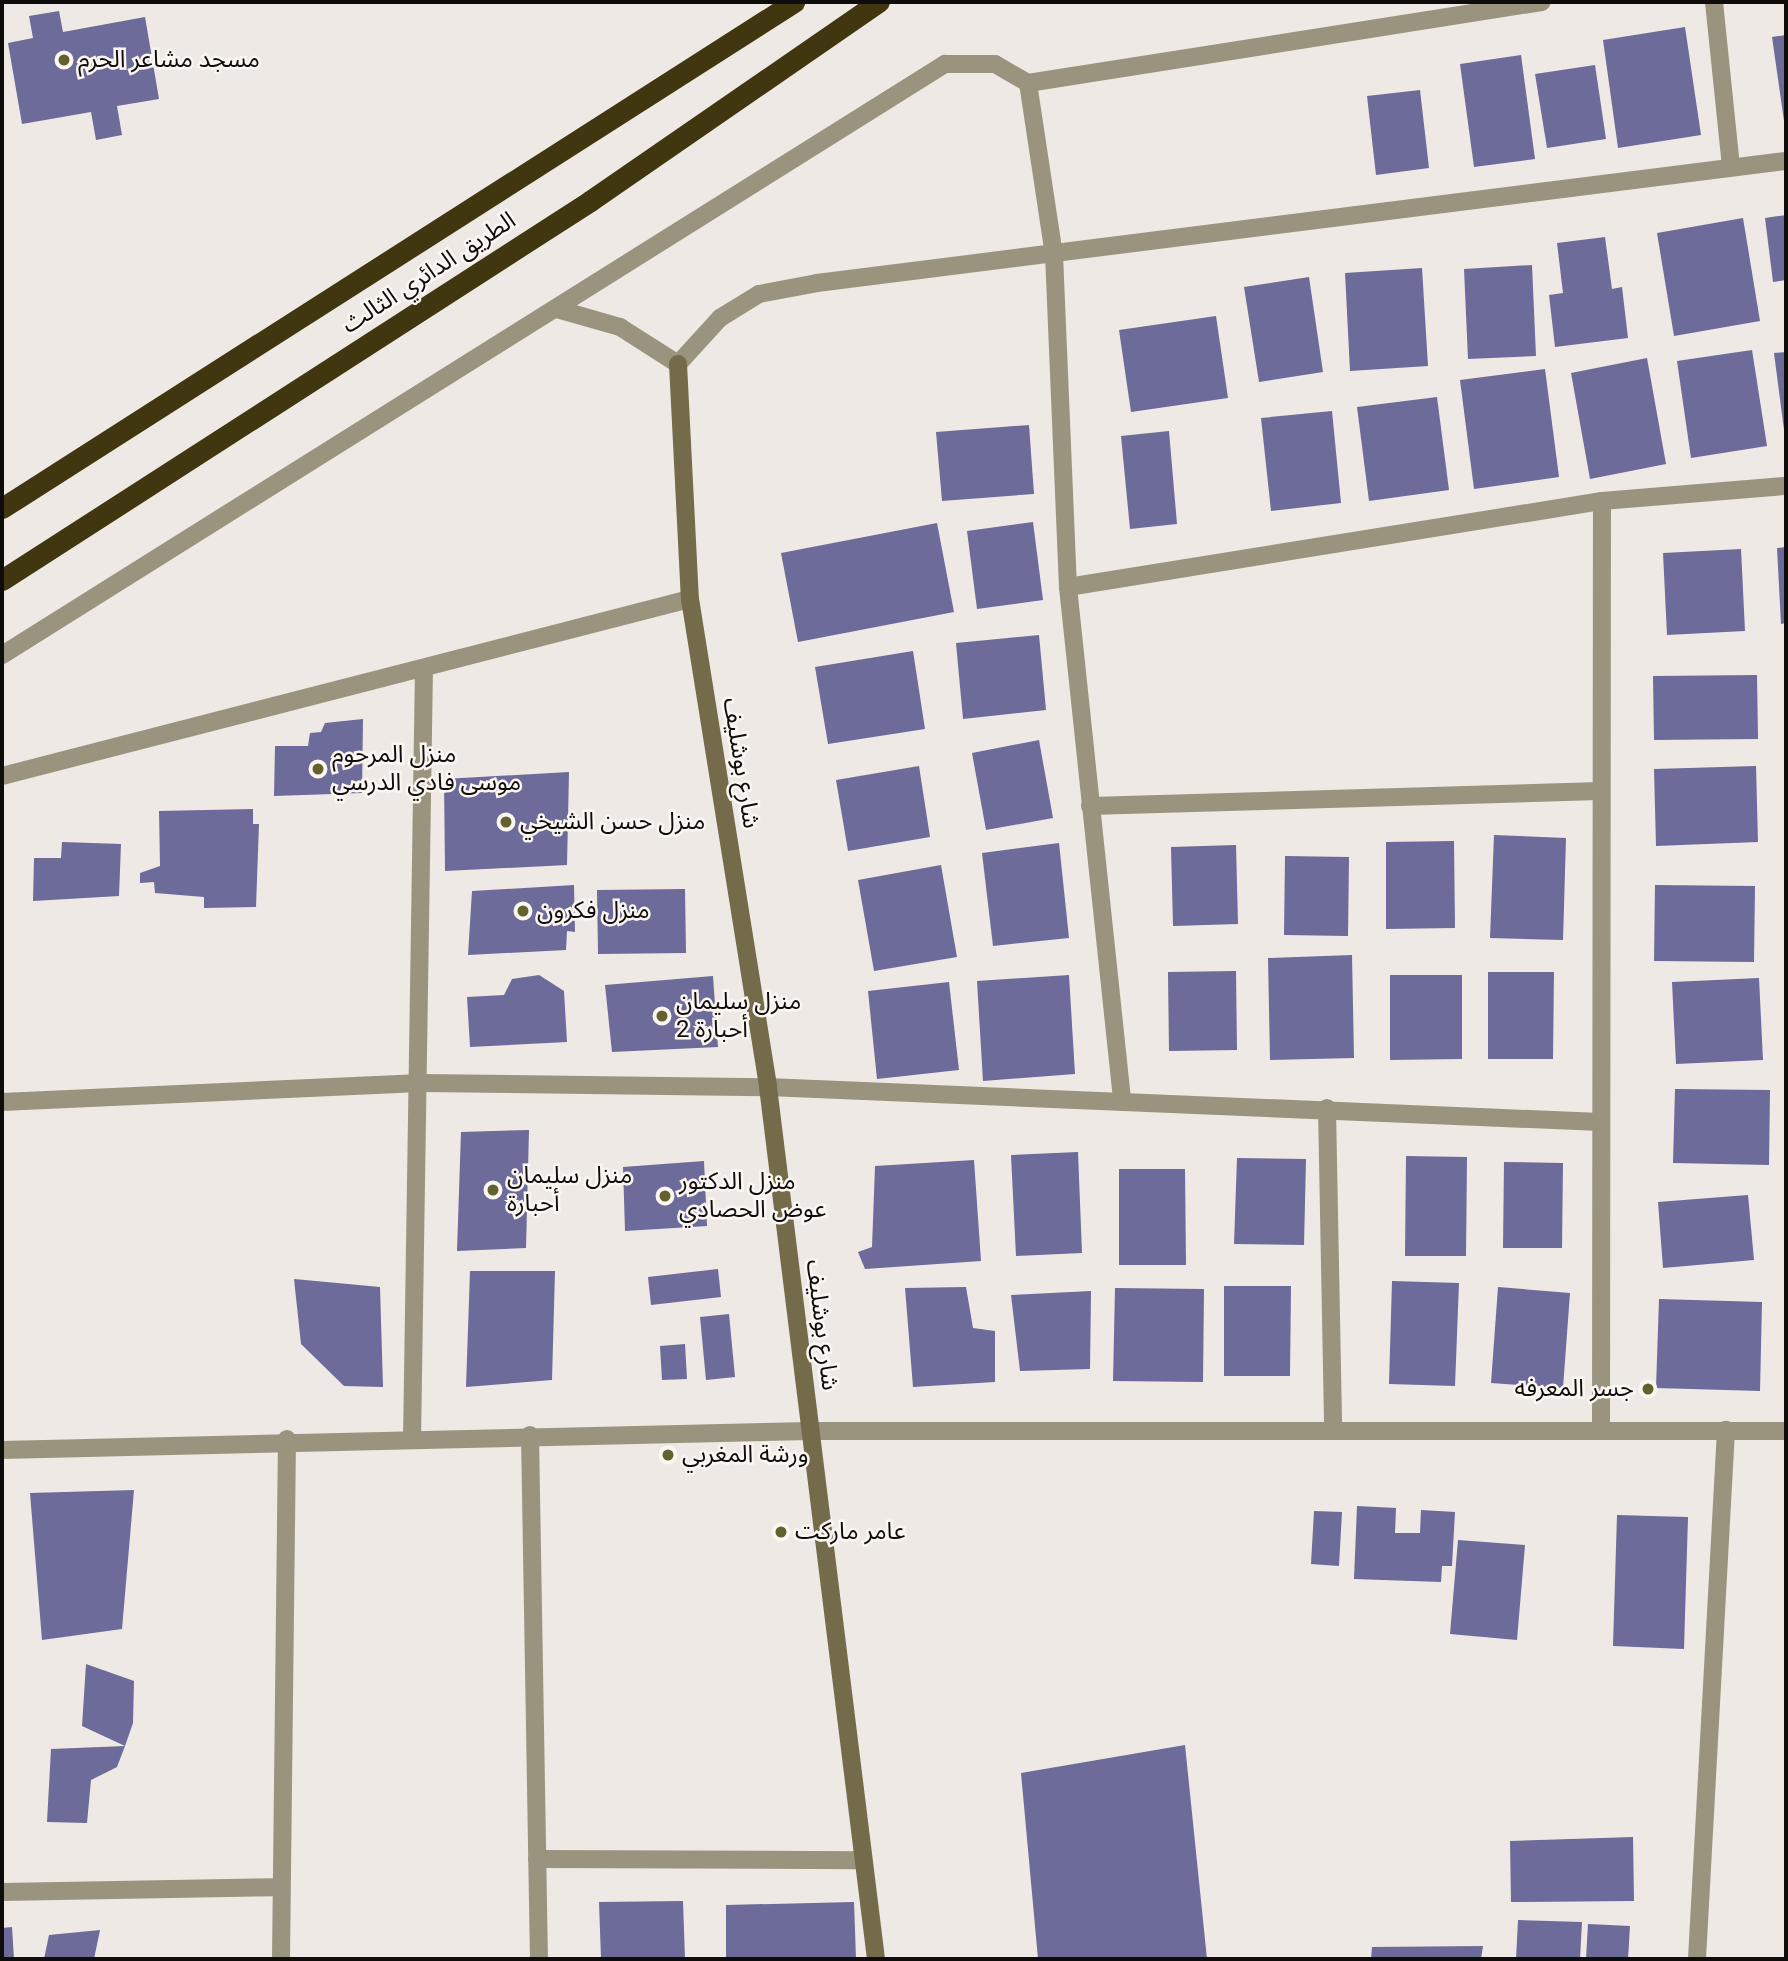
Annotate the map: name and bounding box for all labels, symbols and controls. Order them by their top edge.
place label: مسجد مشاعر الحرم [78,46,260,74]
marker: مسجد مشاعر الحرم [56,52,72,68]
street label: الطريق الدائري الثالث [337,206,521,340]
street label: شارع بوشليف [716,696,766,830]
place label: منزل المرحوم موسى فادي الدرسي [332,741,521,797]
marker: منزل المرحوم موسى فادي الدرسي [310,761,326,777]
place label: منزل حسن الشيخي [520,808,705,836]
marker: منزل حسن الشيخي [498,814,514,830]
place label: منزل فكرون [537,897,650,925]
marker: منزل فكرون [515,903,531,919]
place label: منزل سليمان أحبارة 2 [676,988,801,1044]
marker: منزل سليمان أحبارة 2 [654,1008,670,1024]
place label: منزل سليمان أحبارة [507,1162,632,1218]
place label: منزل الدكتور عوض الحصادي [679,1168,826,1224]
marker: منزل سليمان أحبارة [485,1182,501,1198]
marker: منزل الدكتور عوض الحصادي [657,1188,673,1204]
street label: شارع بوشليف [800,1258,844,1392]
place label: جسر المعرفه [1515,1375,1634,1403]
marker: جسر المعرفه [1640,1381,1656,1397]
place label: ورشة المغربي [682,1441,808,1469]
marker: ورشة المغربي [660,1447,676,1463]
place label: عامر ماركت [795,1518,906,1546]
marker: عامر ماركت [773,1524,789,1540]

